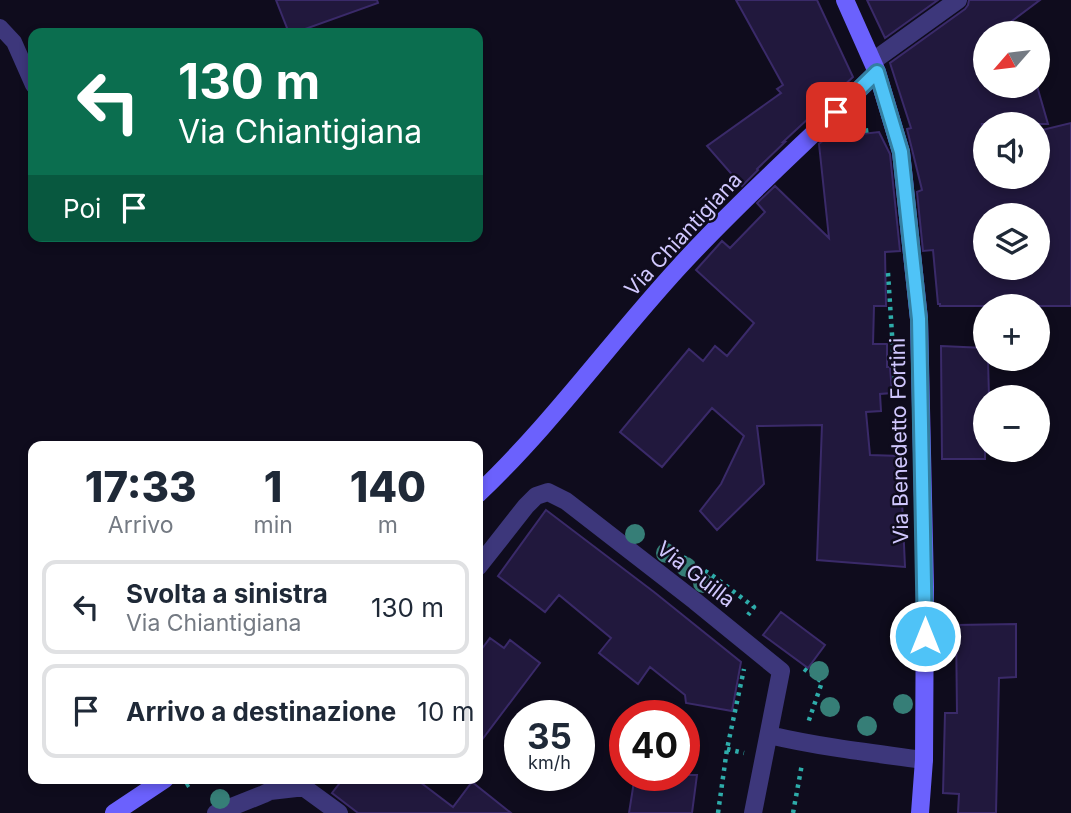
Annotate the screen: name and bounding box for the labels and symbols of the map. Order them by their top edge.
north arrow [973,21,1050,98]
pin [806,82,866,142]
street label: Via Chiantigiana [619,167,747,301]
street label: Via Benedetto Fortini [885,338,913,544]
street label: Via Guilla [652,536,740,612]
position arrow [888,599,962,673]
speed limit sign: 40 [609,700,700,791]

